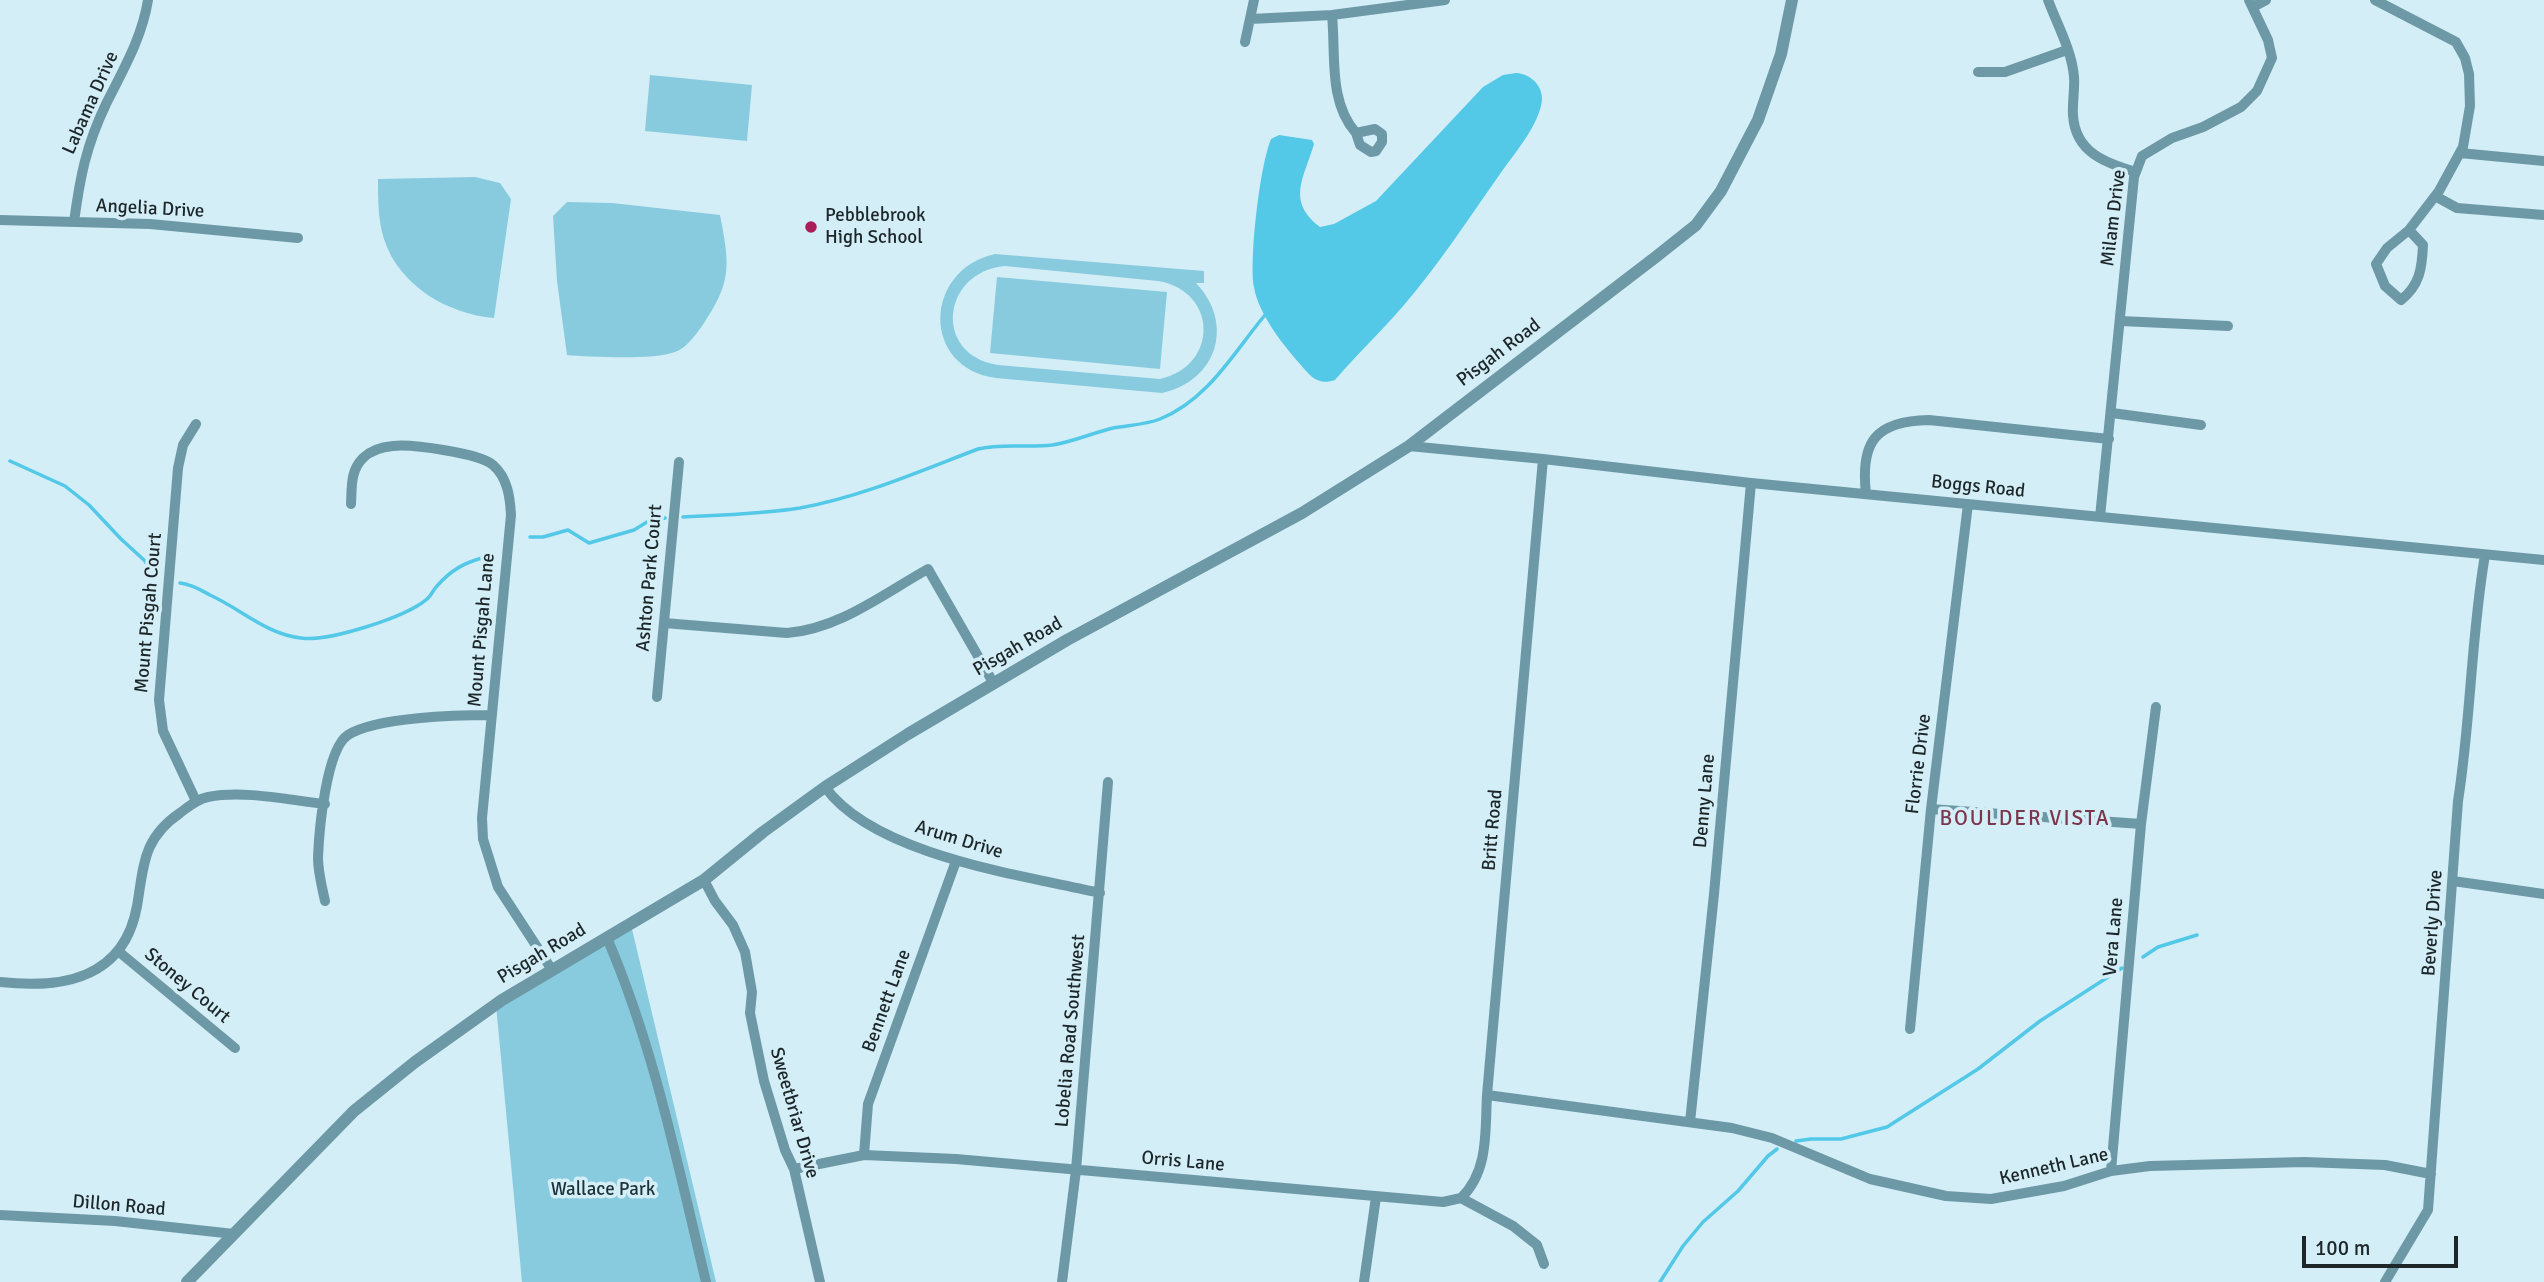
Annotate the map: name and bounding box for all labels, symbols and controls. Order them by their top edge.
street label: Labama Drive [58,48,124,158]
street label: Milam Drive [2097,168,2131,268]
street label: Angelia Drive [95,195,205,223]
place label: Pebblebrook High School [825,205,926,249]
marker: Pebblebrook High School [803,219,819,235]
street label: Pisgah Road [1453,314,1545,392]
street label: Boggs Road [1930,471,2026,503]
street label: Ashton Park Court [632,504,668,652]
street label: Mount Pisgah Court [131,532,167,694]
street label: Mount Pisgah Lane [464,552,500,708]
street label: Pisgah Road [969,612,1067,682]
street label: Florrie Drive [1902,713,1936,815]
street label: Denny Lane [1690,753,1720,849]
street label: Britt Road [1478,788,1508,872]
district label: BOULDER VISTA [1941,806,2109,832]
street label: Arum Drive [912,816,1006,864]
street label: Beverly Drive [2418,869,2448,977]
street label: Vera Lane [2099,896,2129,978]
street label: Pisgah Road [494,919,590,989]
street label: Lobelia Road Southwest [1051,934,1091,1128]
street label: Stoney Court [139,943,235,1029]
street label: Bennett Lane [858,946,916,1056]
street label: Sweetbriar Drive [764,1045,824,1181]
street label: Kenneth Lane [1997,1143,2111,1191]
street label: Orris Lane [1140,1147,1226,1177]
park label: Wallace Park [551,1179,655,1201]
street label: Dillon Road [72,1191,166,1221]
scale bar [2306,1222,2462,1266]
text: 100 m [2315,1235,2370,1261]

